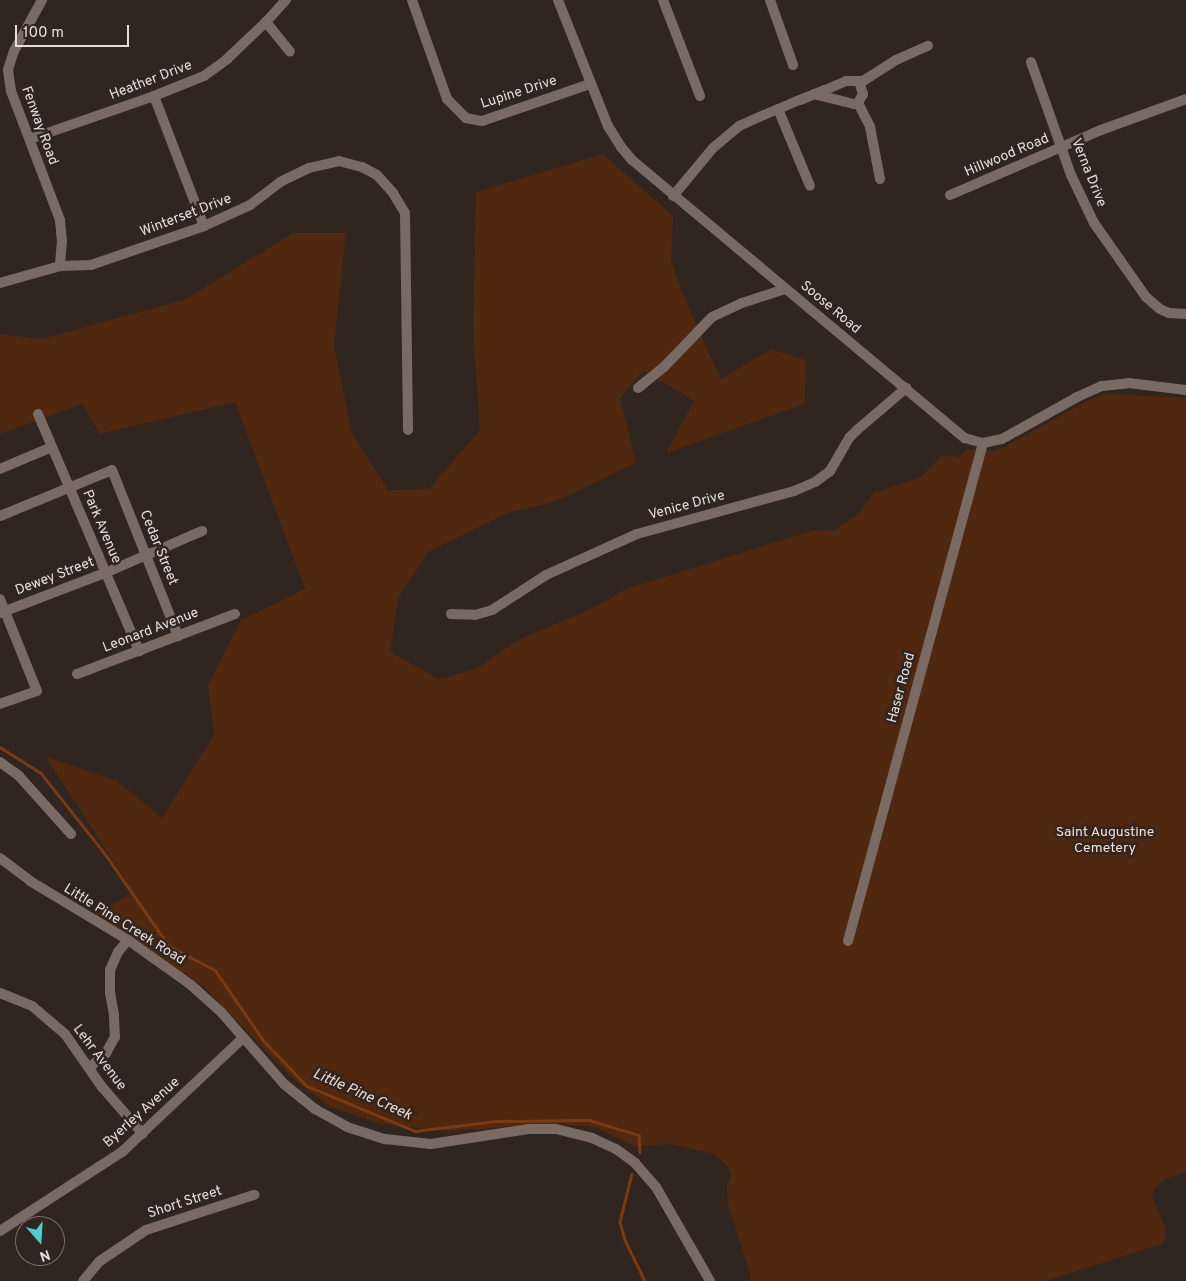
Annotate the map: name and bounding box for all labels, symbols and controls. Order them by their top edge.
scale bar [18,15,131,47]
text: 100 m [23,24,64,43]
street label: Heather Drive [107,58,195,104]
street label: Lupine Drive [479,73,559,113]
street label: Fenway Road [17,84,61,168]
street label: Hillwood Road [962,131,1052,181]
street label: Verna Drive [1067,136,1109,210]
street label: Winterset Drive [138,191,234,241]
street label: Soose Road [796,278,864,338]
street label: Park Avenue [78,487,124,567]
street label: Venice Drive [647,488,727,524]
street label: Cedar Street [135,508,181,588]
street label: Dewey Street [13,554,97,600]
street label: Leonard Avenue [100,605,202,657]
street label: Haser Road [885,651,919,725]
park label: Saint Augustine Cemetery [1055,825,1155,858]
street label: Little Pine Creek Road [60,881,188,969]
street label: Lehr Avenue [69,1021,129,1095]
water label: Little Pine Creek [310,1065,414,1125]
street label: Byerley Avenue [100,1074,184,1152]
street label: Short Street [146,1183,224,1223]
north arrow [15,1216,65,1266]
text: N [37,1245,52,1264]

